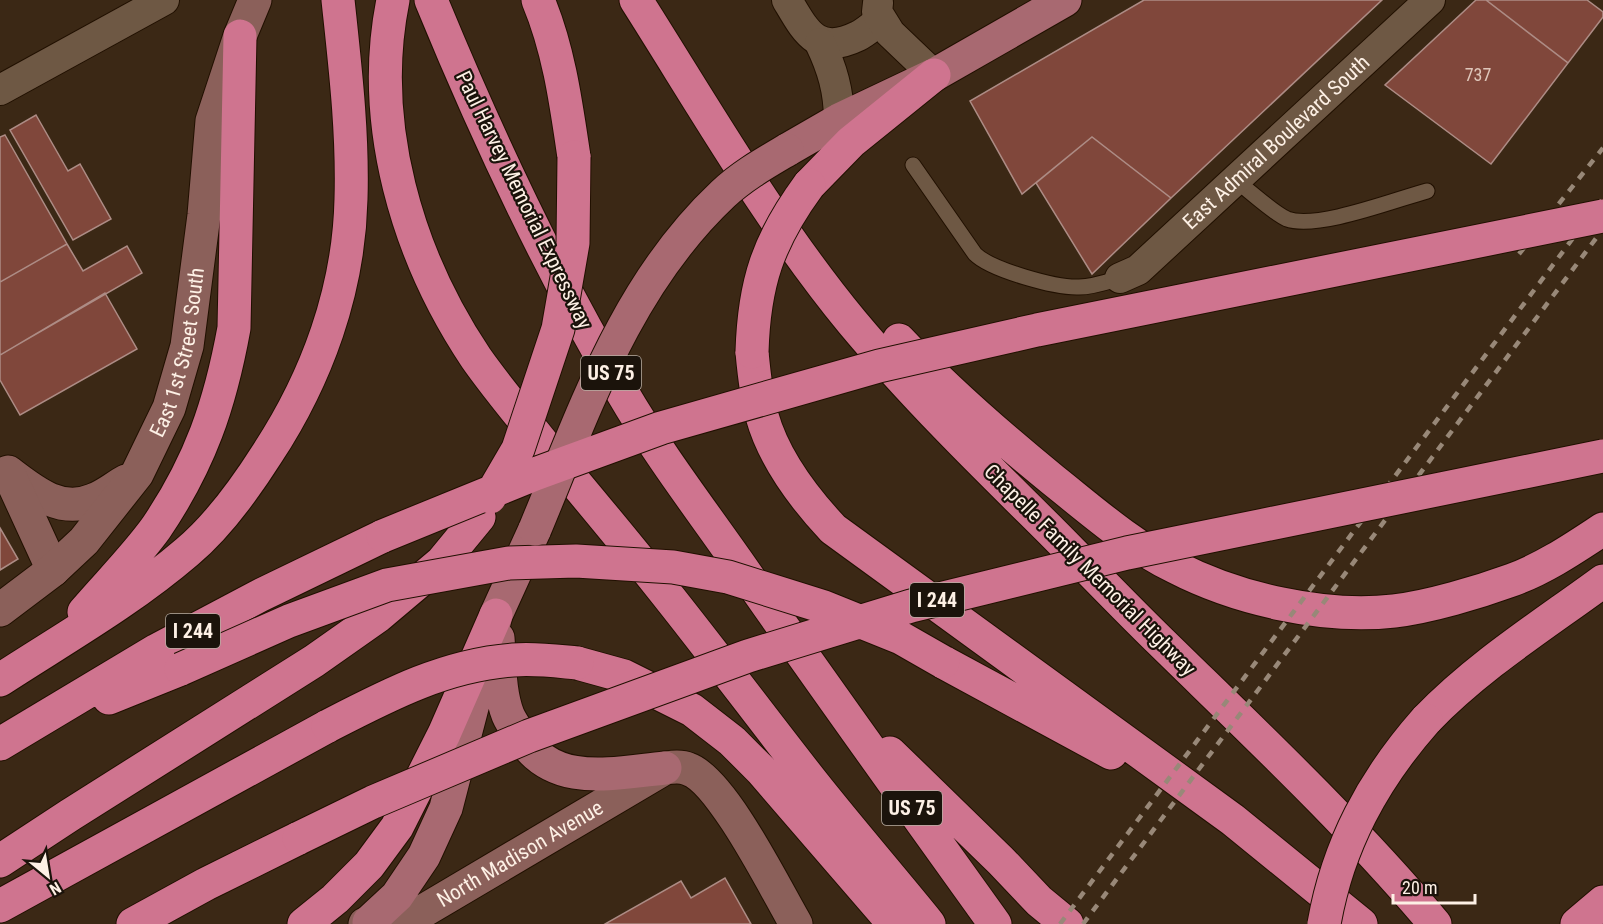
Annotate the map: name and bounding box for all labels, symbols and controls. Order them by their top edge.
street label: East Admiral Boulevard South [1178,50,1374,234]
house number: 737 [1465,64,1491,85]
street label: Paul Harvey Memorial Expressway [451,67,597,333]
street label: East 1st Street South [145,266,209,441]
road number: US 75 [581,356,641,390]
street label: Chapelle Family Memorial Highway [979,459,1201,681]
road number: I 244 [910,583,964,617]
road number: I 244 [166,614,220,648]
road number: US 75 [882,791,942,825]
street label: North Madison Avenue [433,795,607,912]
north arrow [18,846,78,906]
scale bar [1393,867,1476,905]
text: 20 m [1402,877,1437,898]
text: N [46,878,64,899]

